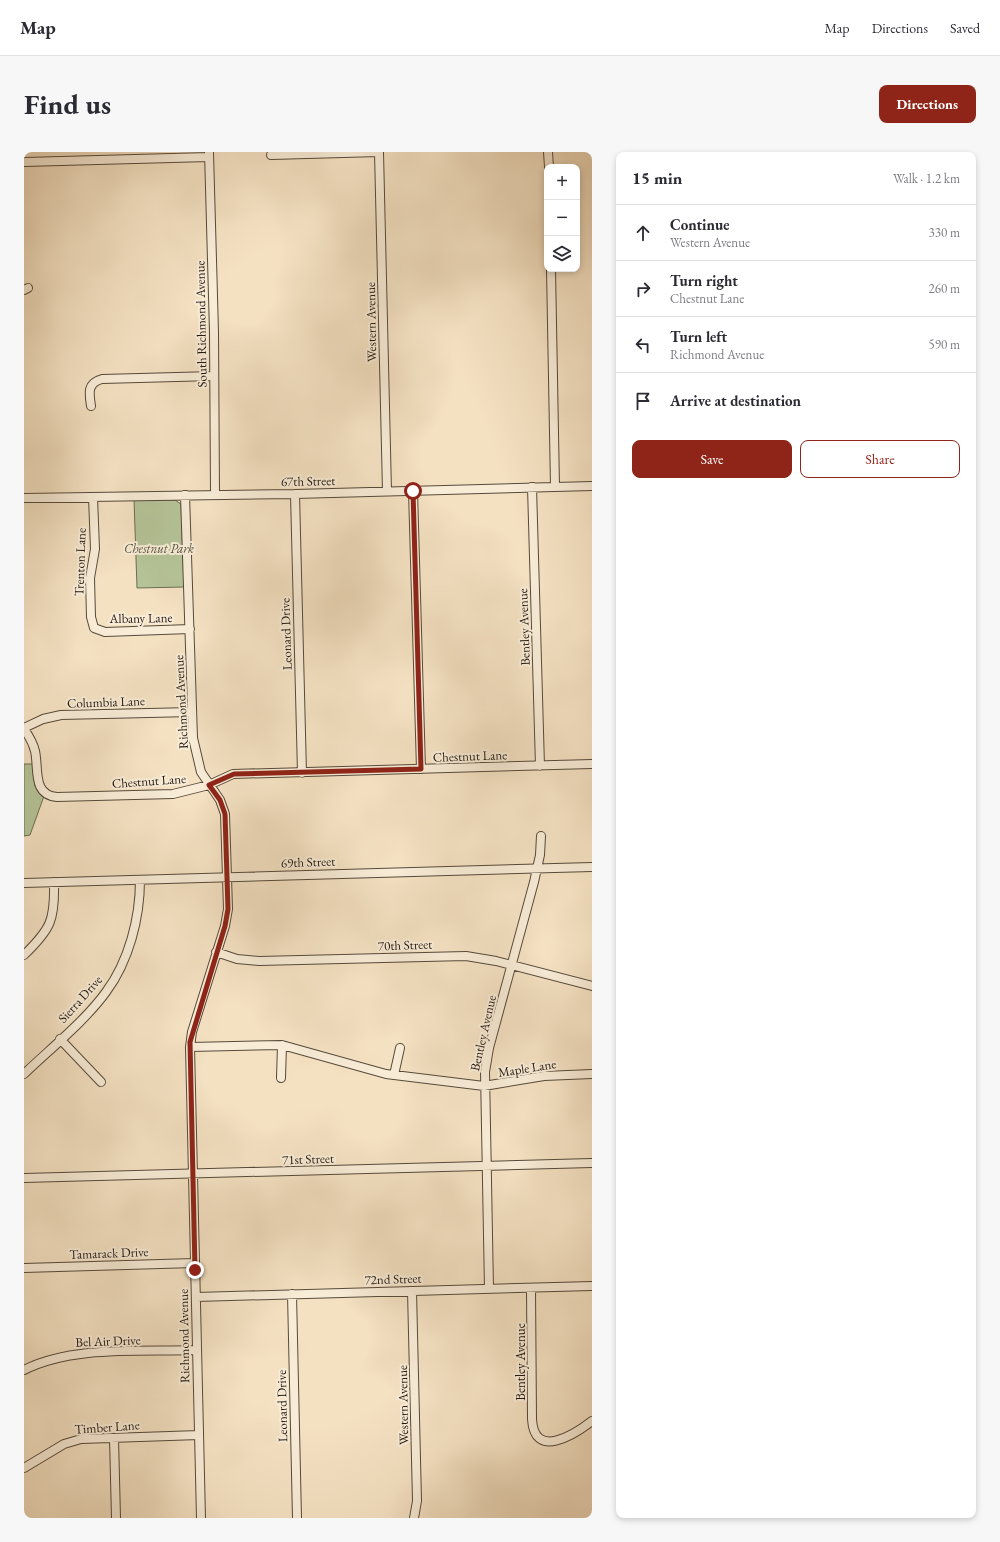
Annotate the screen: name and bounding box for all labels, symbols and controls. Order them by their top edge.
text: Map [20,15,56,40]
text: Map [824,19,850,37]
text: Directions [872,19,928,37]
text: Saved [950,19,980,37]
button: Directions [879,85,976,123]
text: Find us [24,86,111,122]
map controls [544,164,580,272]
button: + [544,164,580,200]
text: 15 min [632,167,682,189]
text: Walk · 1.2 km [893,170,960,187]
button: − [544,200,580,236]
text: Continue [670,215,730,234]
icon: ahead [632,222,654,244]
text: 330 m [929,224,960,241]
text: Western Avenue [670,234,750,251]
button: layers [544,236,580,272]
street label: South Richmond Avenue [191,260,211,388]
text: Turn right [670,271,738,290]
icon: right [632,278,654,300]
text: 260 m [929,280,960,297]
street label: Western Avenue [362,282,380,362]
text: Chestnut Lane [670,290,744,307]
text: Turn left [670,327,727,346]
icon: left [632,334,654,356]
text: 590 m [929,336,960,353]
text: Richmond Avenue [670,346,764,363]
icon: arrive [632,390,654,412]
text: Arrive at destination [670,391,801,410]
button: Save [632,440,792,478]
button: Share [800,440,960,478]
street label: 67th Street [281,472,335,490]
route start [404,482,422,500]
street label: Trenton Lane [70,528,90,596]
park label: Chestnut Park [124,540,194,557]
street label: Bentley Avenue [514,588,534,666]
street label: Leonard Drive [276,598,296,670]
street label: Albany Lane [108,609,173,627]
street label: Richmond Avenue [170,654,192,750]
street label: Columbia Lane [67,692,145,712]
street label: Chestnut Lane [433,746,507,766]
street label: Chestnut Lane [111,770,187,792]
street label: 69th Street [281,853,335,871]
street label: 70th Street [378,936,432,954]
street label: Sierra Drive [54,972,106,1026]
street label: Bentley Avenue [466,993,500,1073]
street label: Maple Lane [497,1055,557,1081]
street label: 71st Street [282,1150,334,1168]
street label: Tamarack Drive [69,1243,149,1263]
route end [186,1261,204,1279]
street label: 72nd Street [364,1270,422,1288]
street label: Richmond Avenue [175,1289,193,1383]
street label: Bentley Avenue [512,1323,529,1401]
street label: Bel Air Drive [75,1331,141,1351]
street label: Western Avenue [394,1365,412,1445]
street label: Leonard Drive [273,1370,291,1442]
street label: Timber Lane [74,1416,140,1438]

